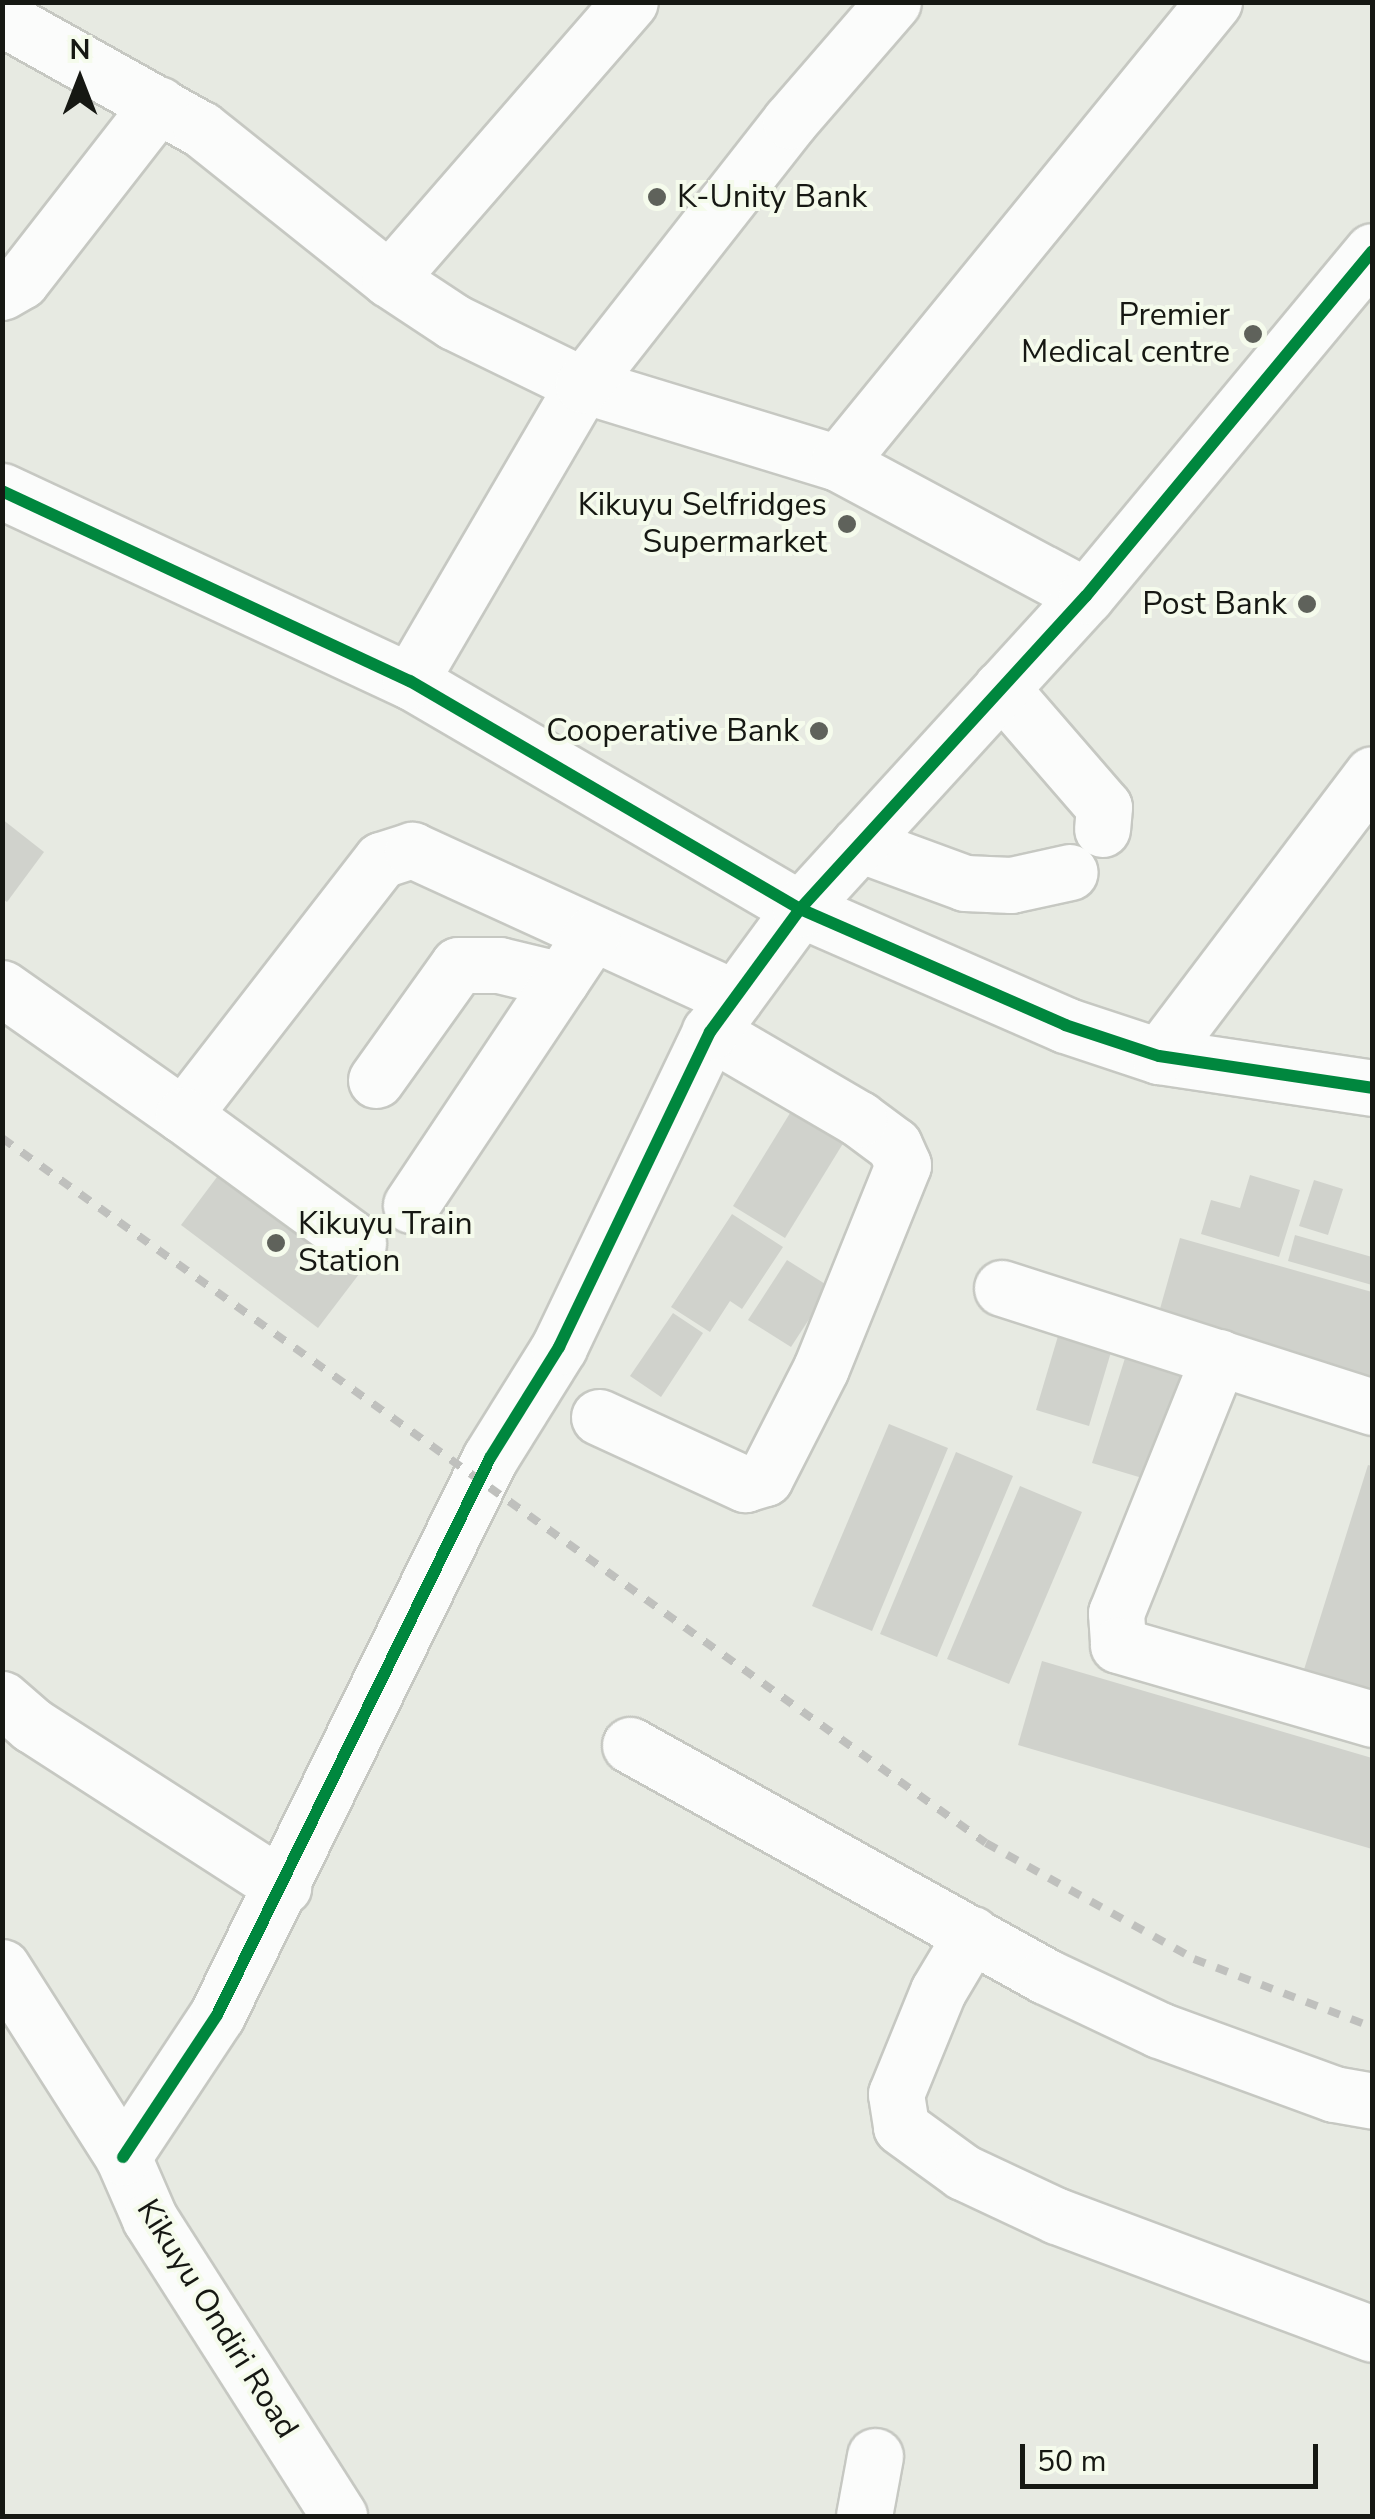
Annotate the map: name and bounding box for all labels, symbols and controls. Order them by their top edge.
north arrow [30,30,130,130]
text: N [70,31,90,69]
place label: K-Unity Bank [677,178,867,216]
marker: K-Unity Bank [646,186,668,208]
place label: Premier Medical centre [1021,297,1230,372]
marker: Premier Medical centre [1240,321,1266,347]
place label: Kikuyu Selfridges Supermarket [578,487,827,562]
marker: Kikuyu Selfridges Supermarket [836,513,858,535]
place label: Post Bank [1142,585,1287,623]
marker: Post Bank [1296,593,1318,615]
place label: Cooperative Bank [546,712,799,750]
marker: Cooperative Bank [808,720,830,742]
place label: Kikuyu Train Station [298,1206,473,1281]
marker: Kikuyu Train Station [263,1230,289,1256]
street label: Kikuyu Ondiri Road [128,2192,306,2446]
scale bar [1025,2424,1322,2486]
text: 50 m [1037,2441,1106,2482]

